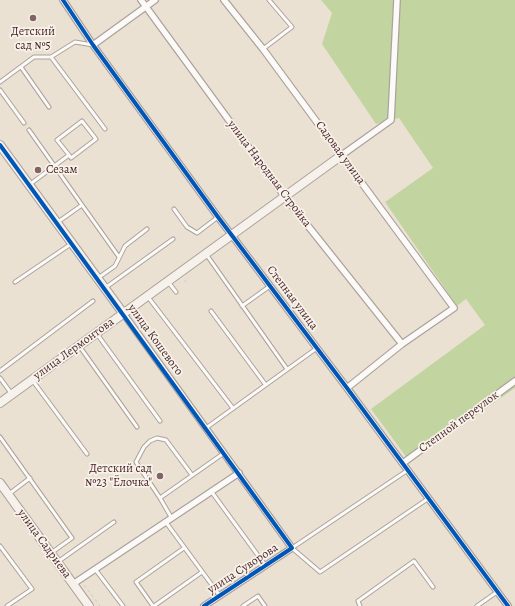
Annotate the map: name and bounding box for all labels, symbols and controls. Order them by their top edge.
marker: Детский сад №5 [28,13,38,23]
place label: Детский сад №5 [11,25,55,53]
street label: улица Народная Стройка [224,118,314,230]
street label: Садовая улица [312,118,368,188]
place label: Сезам [46,163,77,177]
marker: Сезам [33,165,43,175]
street label: Степная улица [263,263,321,333]
street label: улица Кошевого [124,302,186,378]
street label: улица Лермонтова [31,315,117,383]
street label: Степной переулок [416,388,502,456]
place label: Детский сад №23 "Ёлочка" [85,462,152,490]
marker: Детский сад №23 "Ёлочка" [155,471,165,481]
street label: улица Садриева [14,507,74,581]
street label: улица Суворова [205,541,281,597]

